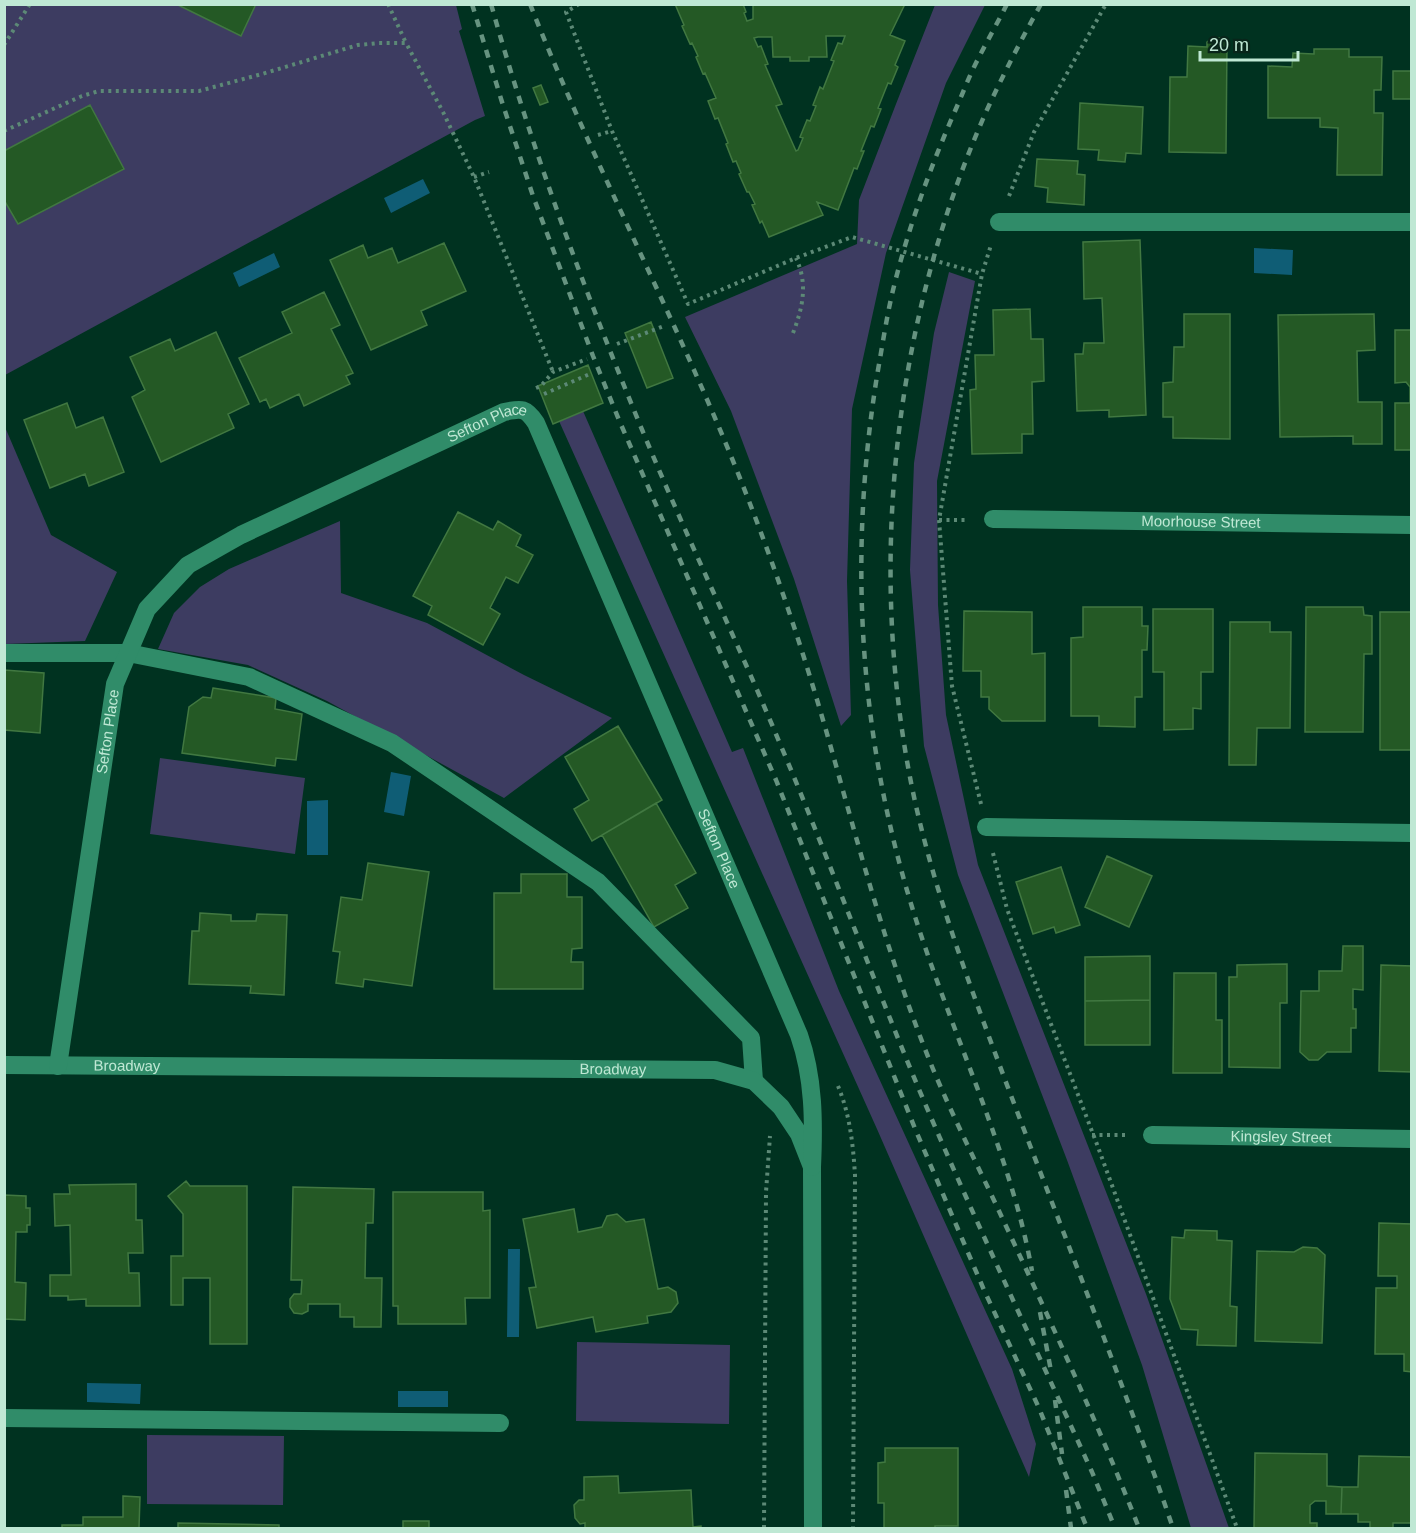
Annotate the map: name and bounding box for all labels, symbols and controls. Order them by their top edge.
scale bar [1200,24,1298,62]
text: 20 m [1209,35,1249,55]
street label: Sefton Place [444,401,530,445]
street label: Moorhouse Street [1141,512,1262,531]
street label: Sefton Place [93,688,122,775]
street label: Sefton Place [695,806,744,891]
street label: Broadway [94,1057,161,1074]
street label: Broadway [580,1060,647,1078]
street label: Kingsley Street [1230,1127,1332,1146]

